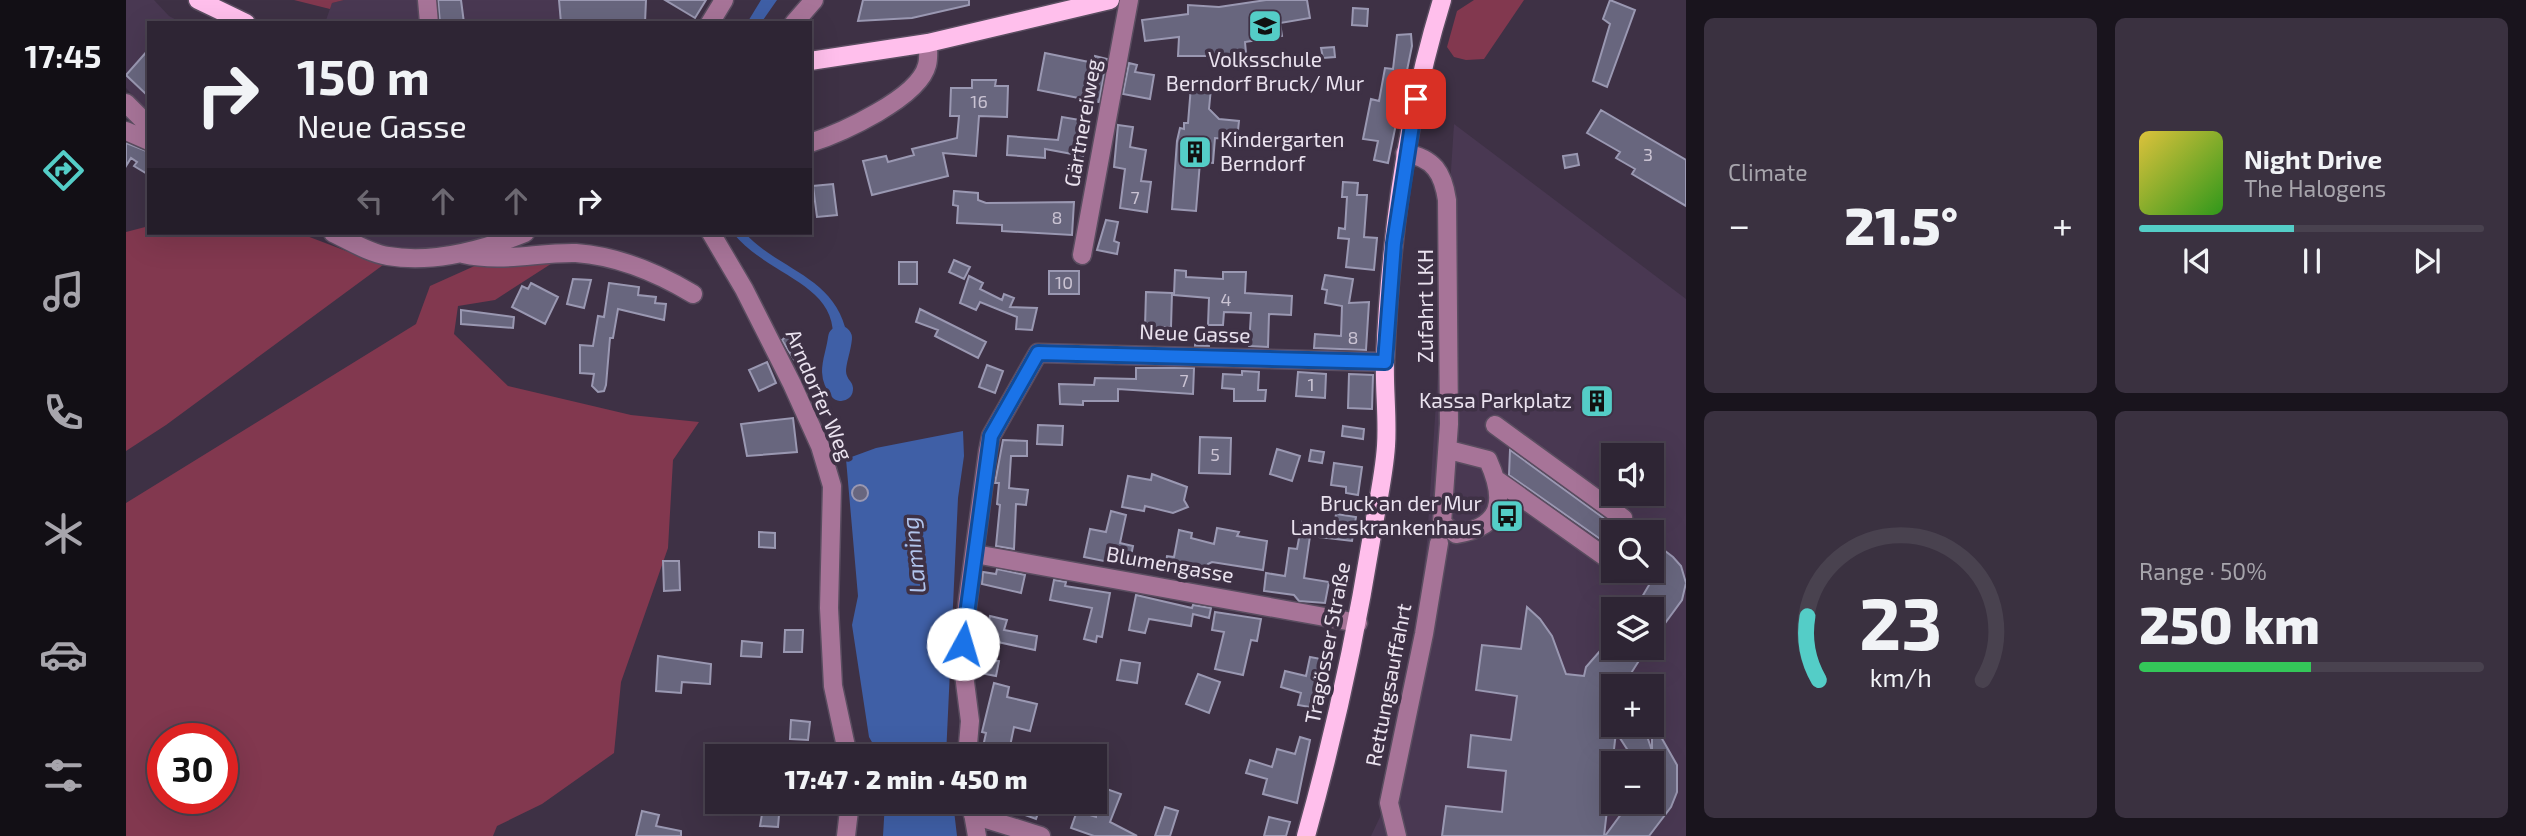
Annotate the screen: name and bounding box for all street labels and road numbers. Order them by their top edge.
street label: Gärtnereiweg [1058,57,1105,189]
street label: Zufahrt LKH [1412,249,1437,363]
street label: Neue Gasse [1139,318,1251,347]
street label: Arndorfer Weg [782,325,859,464]
street label: Blumengasse [1105,540,1236,587]
street label: Tragösser Straße [1299,560,1354,726]
street label: Rettungsauffahrt [1359,601,1416,768]

